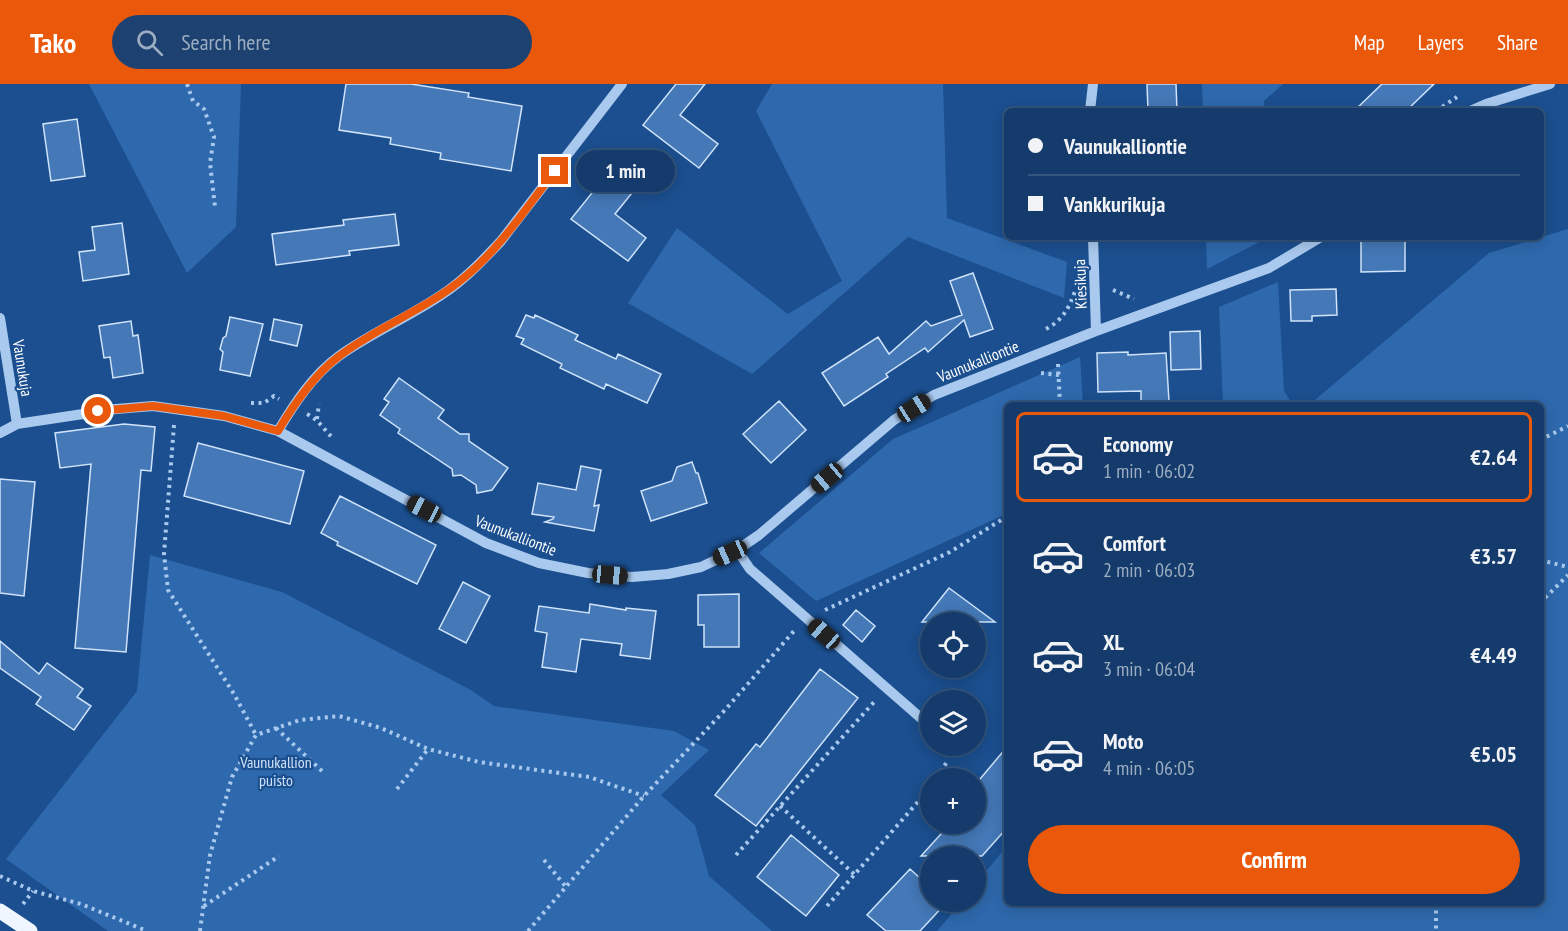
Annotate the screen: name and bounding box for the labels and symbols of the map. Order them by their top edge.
callout: 1 min [576,150,675,192]
route end [541,157,568,184]
street label: Kiesikuja [1069,259,1091,309]
street label: Vaunukalliontie [933,336,1022,387]
street label: Vaunukuja [9,337,37,398]
car [894,391,934,425]
route start [84,397,111,424]
car [807,460,847,496]
car [404,493,444,525]
street label: Vaunukalliontie [471,510,560,560]
car [710,537,750,569]
car [591,564,629,586]
car [805,615,843,653]
park label: Vaunukallion puisto [239,752,312,790]

